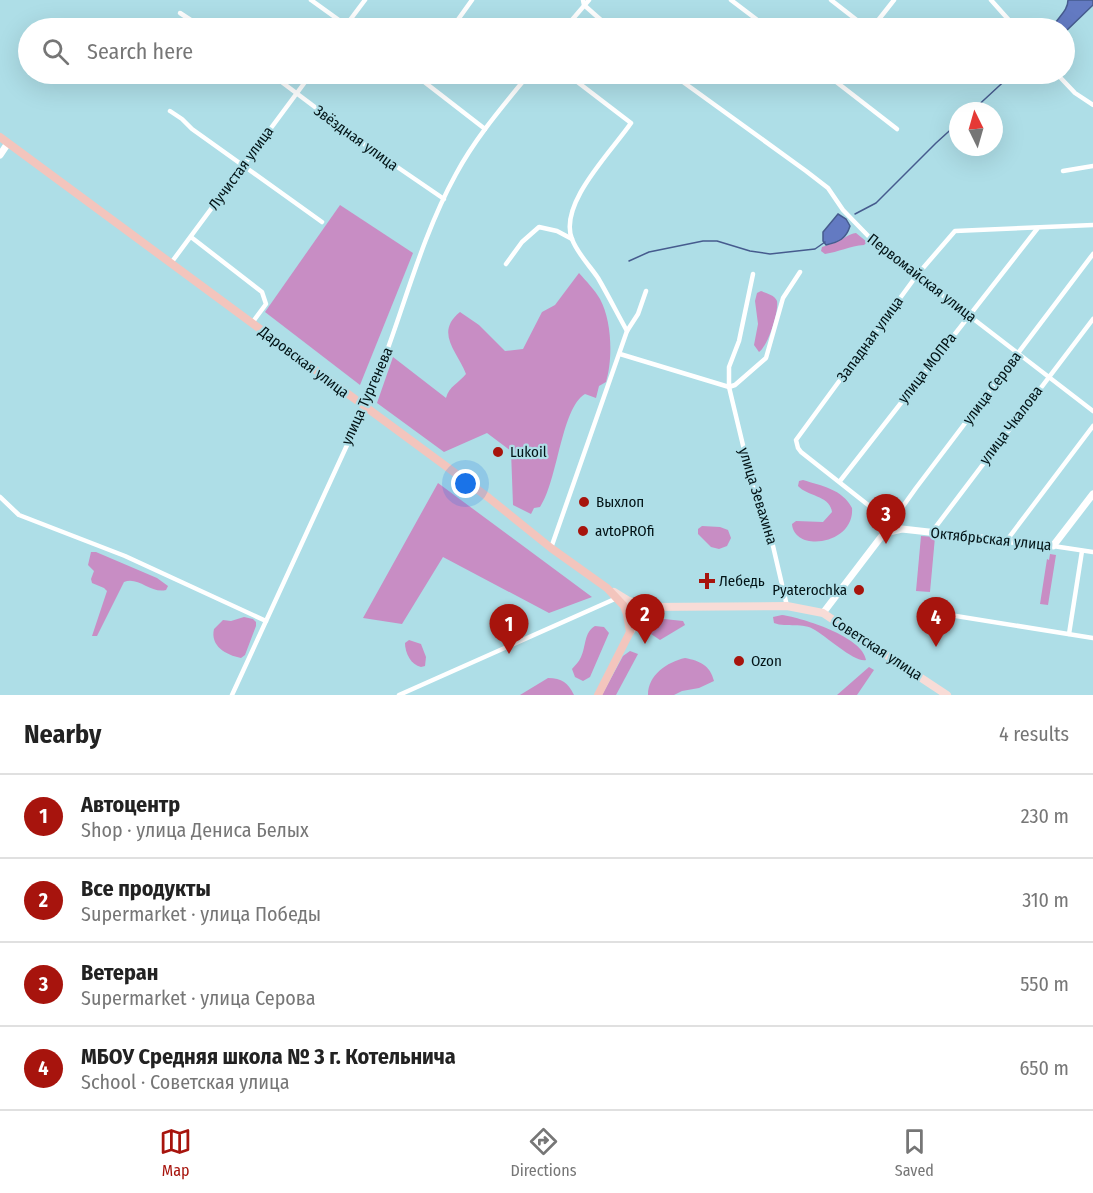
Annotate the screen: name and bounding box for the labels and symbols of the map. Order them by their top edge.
street label: Звёздная улица [310,101,402,175]
north arrow [949,102,1003,156]
street label: Лучистая улица [205,123,277,213]
street label: Первомайская улица [864,230,980,326]
street label: Западная улица [833,293,907,385]
street label: Даровская улица [255,322,353,402]
street label: улица МОПРа [894,329,960,407]
street label: улица Тургенева [337,344,397,448]
street label: улица Серова [959,348,1025,428]
street label: улица Чкалова [976,382,1046,468]
place label: Lukoil [510,443,547,461]
marker: Lukoil [491,445,505,459]
street label: улица Зевахина [735,445,781,547]
your location [451,469,480,498]
place label: Выхлоп [596,493,644,511]
pin: 3 [866,494,906,544]
marker: Выхлоп [577,495,591,509]
place label: avtoPROfi [595,522,655,540]
marker: avtoPROfi [576,524,590,538]
street label: Октябрьская улица [930,524,1052,554]
place label: Лебедь [719,572,765,590]
marker: Лебедь [700,574,714,588]
place label: Pyaterochka [772,581,847,599]
marker: Pyaterochka [852,583,866,597]
pin: 2 [626,594,664,644]
pin: 4 [916,598,956,647]
pin: 1 [490,604,528,654]
street label: Советская улица [828,612,926,684]
place label: Ozon [751,652,782,670]
marker: Ozon [732,654,746,668]

